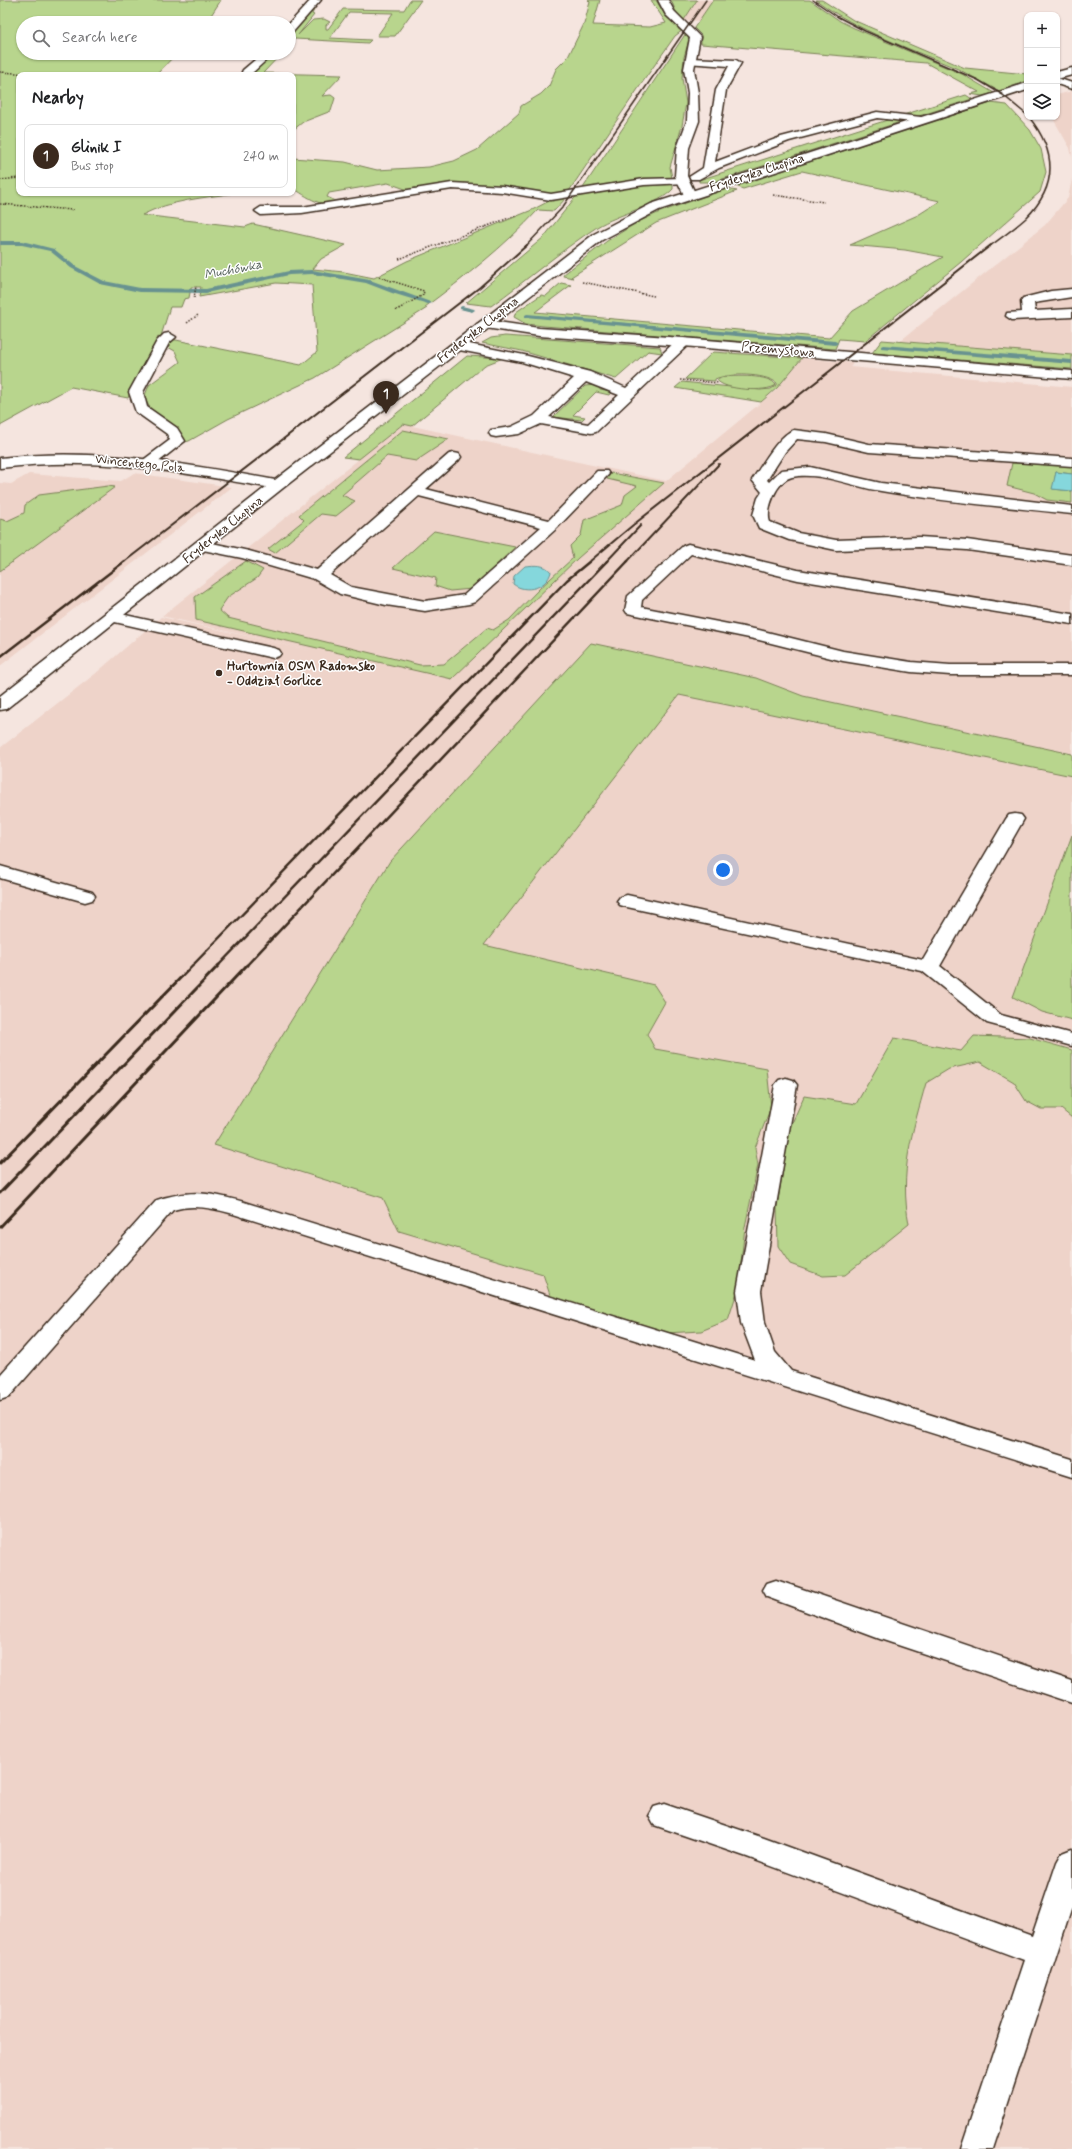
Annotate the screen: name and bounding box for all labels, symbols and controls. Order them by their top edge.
map controls [1024,12,1060,120]
button: + [1024,12,1060,48]
search box [16,16,296,60]
icon: search [30,27,52,49]
text: Search here [62,28,138,48]
button: − [1024,48,1060,84]
button: layers [1024,84,1060,120]
text: Nearby [32,87,84,109]
text: Glinik I [71,138,122,158]
text: 1 [43,148,49,165]
text: 240 m [243,148,279,165]
street label: Fryderyka Chopina [707,150,807,196]
text: Bus stop [71,158,114,175]
water label: Muchówka [203,256,264,284]
street label: Fryderyka Chopina [434,293,522,367]
street label: Przemysłowa [741,338,815,362]
pin: 1 [373,381,399,414]
street label: Wincentego Pola [94,451,186,478]
street label: Fryderyka Chopina [179,492,267,568]
place label: Hurtownia OSM Radomsko - Oddział Gorlice [227,658,375,690]
marker: Hurtownia OSM Radomsko - Oddział Gorlice [214,668,224,678]
your location [713,860,733,880]

